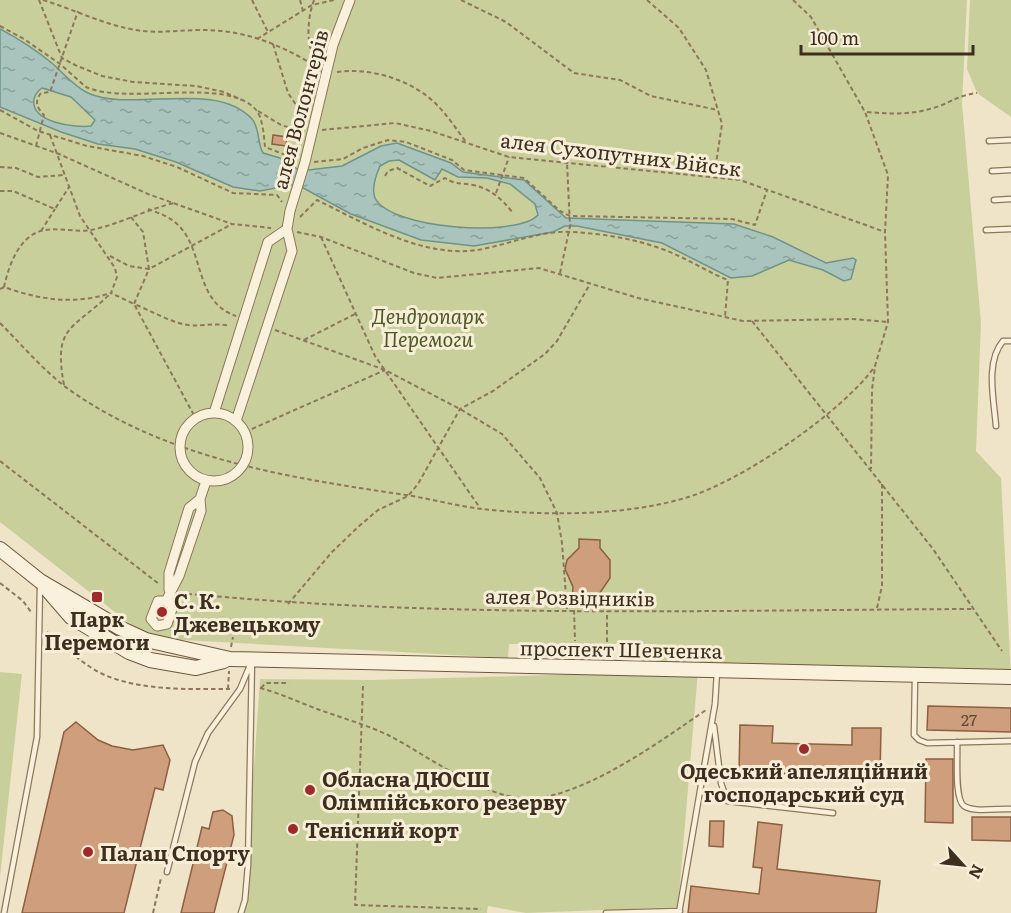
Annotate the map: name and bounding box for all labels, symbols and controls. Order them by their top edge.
scale bar [801,18,974,56]
text: 100 m [810,24,859,51]
street label: алея Волонтерів [263,26,335,192]
street label: алея Сухопутних Військ [499,123,743,183]
park label: Дендропарк Перемоги [371,300,485,353]
street label: алея Розвідників [485,580,655,612]
place label: С. К. Джевецькому [174,585,321,638]
marker: Парк Перемоги [90,590,104,604]
place label: Парк Перемоги [44,603,150,656]
marker: С. К. Джевецькому [155,605,169,619]
street label: проспект Шевченка [519,631,723,665]
house number: 27 [961,707,977,731]
marker: Одеський апеляційний господарський суд [797,742,811,756]
place label: Одеський апеляційний господарський суд [680,755,928,808]
place label: Обласна ДЮСШ Олімпійського резерву [322,763,567,816]
marker: Обласна ДЮСШ Олімпійського резерву [303,783,317,797]
place label: Тенісний корт [305,814,459,844]
marker: Тенісний корт [286,822,300,836]
north arrow [933,835,993,895]
place label: Палац Спорту [100,837,250,867]
marker: Палац Спорту [81,845,95,859]
text: N [964,861,991,884]

